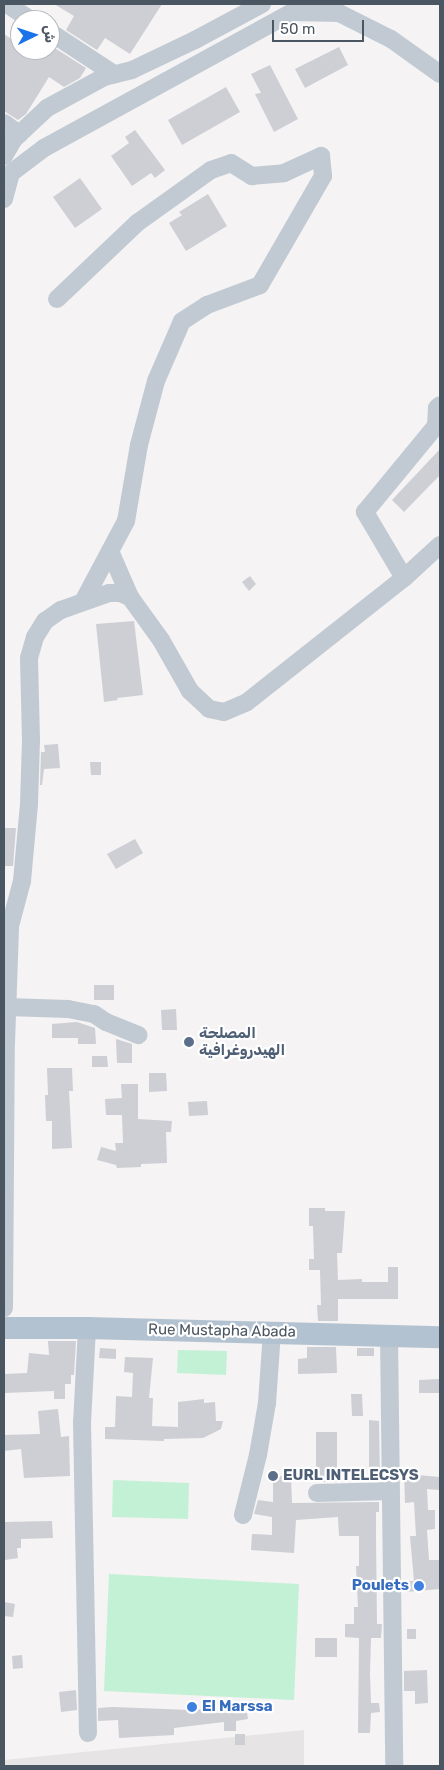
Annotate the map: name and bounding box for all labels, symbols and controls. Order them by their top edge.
north arrow [10,10,60,60]
scale bar [274,10,366,42]
text: 50 m [280,20,315,38]
text: ش [40,25,59,43]
place label: المصلحة الهيدروغرافية [199,1024,285,1059]
marker: المصلحة الهيدروغرافية [183,1036,195,1048]
street label: Rue Mustapha Abada [148,1321,296,1341]
place label: EURL INTELECSYS [283,1467,419,1485]
marker: EURL INTELECSYS [267,1470,279,1482]
place label: Poulets [352,1577,409,1595]
marker: Poulets [413,1580,425,1592]
place label: El Marssa [202,1698,273,1716]
marker: El Marssa [186,1701,198,1713]

